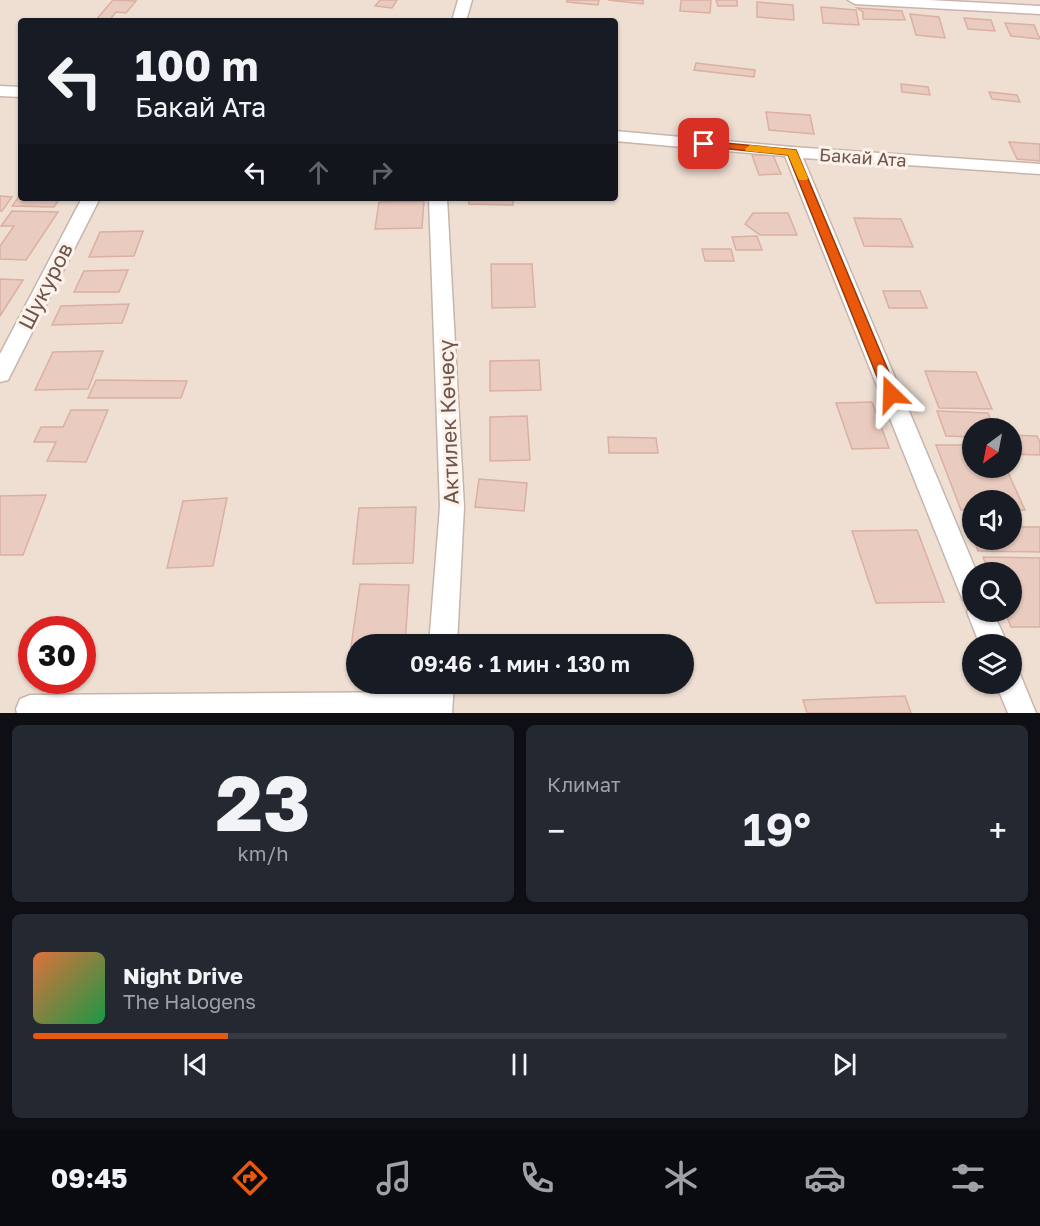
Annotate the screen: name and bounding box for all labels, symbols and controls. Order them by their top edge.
text: 100 m [135,40,258,90]
icon: left [36,42,114,120]
text: Бакай Ата [135,91,266,123]
pin [678,118,729,169]
icon: arrive [687,127,720,160]
street label: Бакай Ата [819,143,907,171]
icon: left [239,156,272,189]
icon: ahead [302,156,335,189]
icon: right [365,156,398,189]
street label: Шукуров [12,238,78,334]
street label: Актилек Көчөсү [432,339,464,505]
position arrow [859,362,923,426]
north arrow [962,418,1022,478]
map controls [962,418,1022,694]
button: sound [962,490,1022,550]
button: search [962,562,1022,622]
speed limit sign: 30 [18,616,96,694]
button: layers [962,634,1022,694]
text: 09:46 · 1 мин · 130 m [410,650,630,677]
text: 23 [215,755,311,848]
text: Климат [547,772,621,796]
text: 19° [743,802,811,856]
text: − [547,811,565,850]
text: + [989,811,1007,850]
text: km/h [238,841,288,865]
text: Night Drive [123,962,243,989]
text: The Halogens [123,989,256,1013]
icon: previous [179,1048,212,1081]
icon: pause [503,1048,536,1081]
icon: next [828,1048,861,1081]
icon: directions [229,1157,271,1199]
icon: music [373,1157,415,1199]
icon: phone [516,1157,558,1199]
icon: climate [660,1157,702,1199]
icon: car [804,1157,846,1199]
icon: filters [947,1157,989,1199]
text: 09:45 [51,1162,127,1194]

